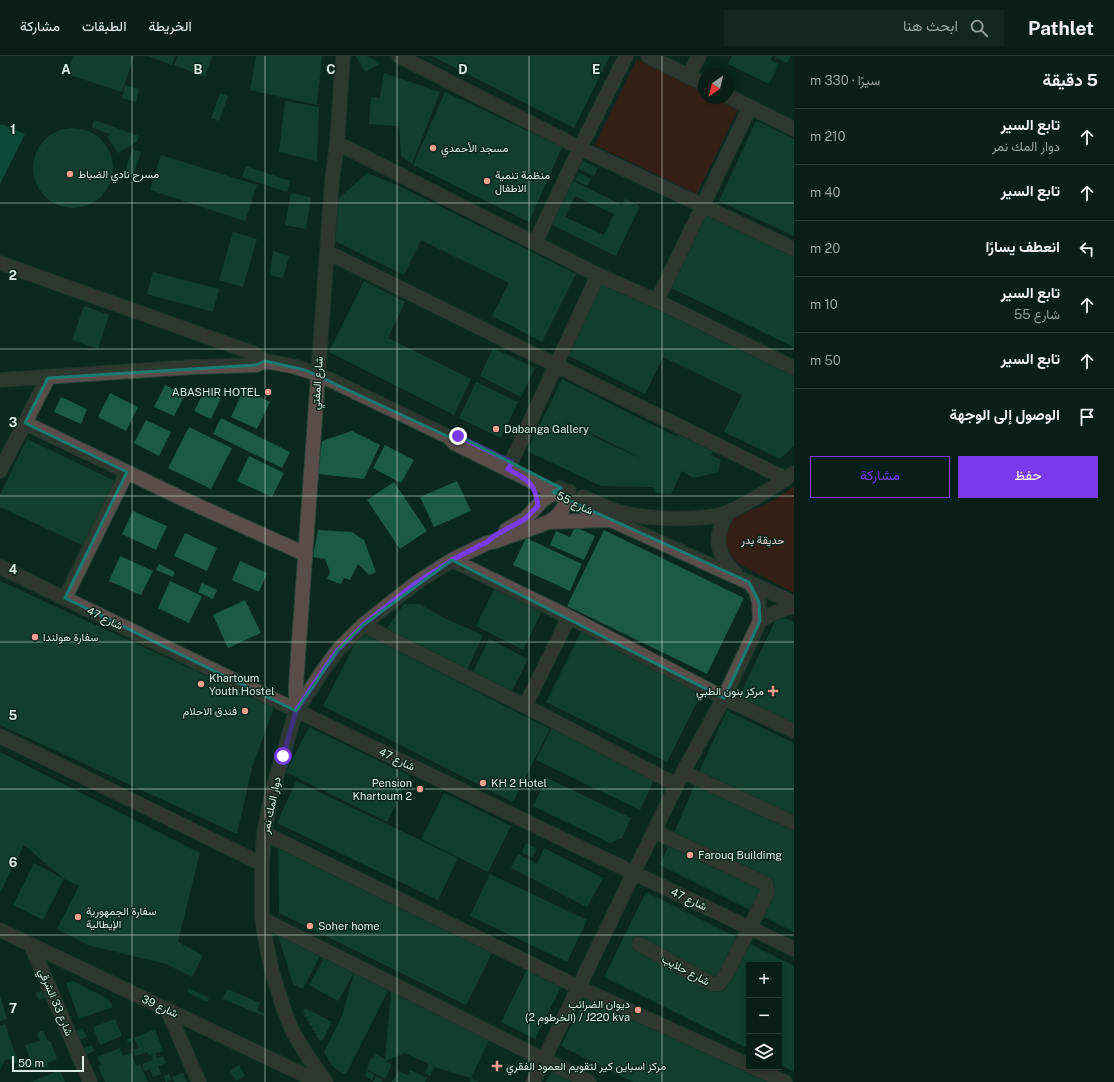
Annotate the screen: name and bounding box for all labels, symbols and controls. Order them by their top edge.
search box [724,10,1004,46]
text: ابحث هنا [903,17,958,34]
icon: search [968,17,990,39]
text: Pathlet [1028,17,1094,39]
text: مشاركة [20,18,60,34]
text: الطبقات [82,18,126,34]
text: الخريطة [148,18,192,34]
text: A [61,62,71,77]
text: B [194,62,203,77]
text: C [326,62,336,77]
text: D [458,62,468,77]
text: E [592,62,600,77]
north arrow [698,68,734,104]
text: 5 دقيقة [1043,70,1098,90]
text: سيرًا · 330 m [810,73,880,88]
text: تابع السير [1001,116,1060,133]
text: 1 [10,122,16,137]
icon: ahead [1076,126,1098,148]
text: 210 m [810,129,845,144]
text: دوار المك نمر [992,139,1060,154]
place label: مسجد الأحمدي [441,142,508,158]
marker: مسجد الأحمدي [428,143,438,153]
place label: مسرح نادي الضباط [78,168,159,184]
marker: مسرح نادي الضباط [65,169,75,179]
place label: منظمة تنمية الاطفال [495,169,550,195]
marker: منظمة تنمية الاطفال [482,176,492,186]
text: تابع السير [1001,182,1060,199]
icon: ahead [1076,182,1098,204]
text: 40 m [810,185,841,200]
text: انعطف يسارًا [986,238,1060,255]
icon: left [1076,238,1098,260]
text: 20 m [810,241,840,256]
text: 2 [9,268,17,283]
text: تابع السير [1001,284,1060,301]
icon: ahead [1076,294,1098,316]
text: 10 m [810,297,838,312]
text: شارع 55 [1014,307,1060,322]
text: تابع السير [1001,350,1060,367]
icon: ahead [1076,350,1098,372]
text: 50 m [810,353,841,368]
street label: شارع المفتي [309,356,329,410]
place label: ABASHIR HOTEL [172,386,260,398]
marker: ABASHIR HOTEL [263,387,273,397]
text: الوصول إلى الوجهة [950,406,1060,423]
icon: arrive [1076,406,1098,428]
text: 3 [9,415,18,430]
place label: Dabanga Gallery [504,423,589,435]
marker: Dabanga Gallery [491,424,501,434]
route end [449,427,467,445]
button: مشاركة [810,456,950,498]
button: حفظ [958,456,1098,498]
street label: شارع 55 [554,489,595,519]
park label: حديقة بدر [740,534,785,547]
text: 4 [9,562,18,577]
street label: شارع 47 [84,604,125,634]
place label: سفارة هولندا [43,631,99,644]
marker: سفارة هولندا [30,632,40,642]
place label: Khartoum Youth Hostel [209,672,275,697]
marker: Khartoum Youth Hostel [196,679,206,689]
place label: مركز بنون الطبي [696,685,764,701]
marker: مركز بنون الطبي [767,685,779,697]
place label: فندق الاحلام [183,705,237,719]
marker: فندق الاحلام [240,706,250,716]
text: 5 [9,708,18,723]
street label: شارع 47 [376,745,417,775]
route start [274,747,292,765]
street label: دوار المك نمر [259,776,284,836]
place label: Pension Khartoum 2 [352,777,412,802]
place label: KH 2 Hotel [491,777,547,789]
marker: KH 2 Hotel [478,778,488,788]
marker: Pension Khartoum 2 [415,784,425,794]
place label: Farouq Buildimg [698,849,782,861]
marker: Farouq Buildimg [685,850,695,860]
text: 6 [9,855,18,870]
street label: شارع 47 [668,885,709,914]
place label: سفارة الجمهورية الإيطالية [86,905,157,931]
marker: سفارة الجمهورية الإيطالية [73,912,83,922]
place label: Soher home [318,920,379,932]
marker: Soher home [305,921,315,931]
street label: شارع حلايب [659,952,712,990]
map controls [746,962,782,1070]
button: + [746,962,782,998]
street label: شارع 33 الشرقي [33,967,76,1039]
street label: شارع 39 [139,992,180,1022]
place label: ديوان الضرائب (الخرطوم 2) / J220 kva [525,998,630,1025]
button: − [746,998,782,1034]
text: 7 [9,1001,17,1016]
marker: ديوان الضرائب (الخرطوم 2) / J220 kva [633,1005,643,1015]
button: layers [746,1034,782,1070]
scale bar [12,1054,84,1073]
text: 50 m [18,1057,44,1069]
marker: مركز اسباين كير لتقويم العمود الفقري [491,1060,503,1072]
place label: مركز اسباين كير لتقويم العمود الفقري [506,1060,666,1076]

